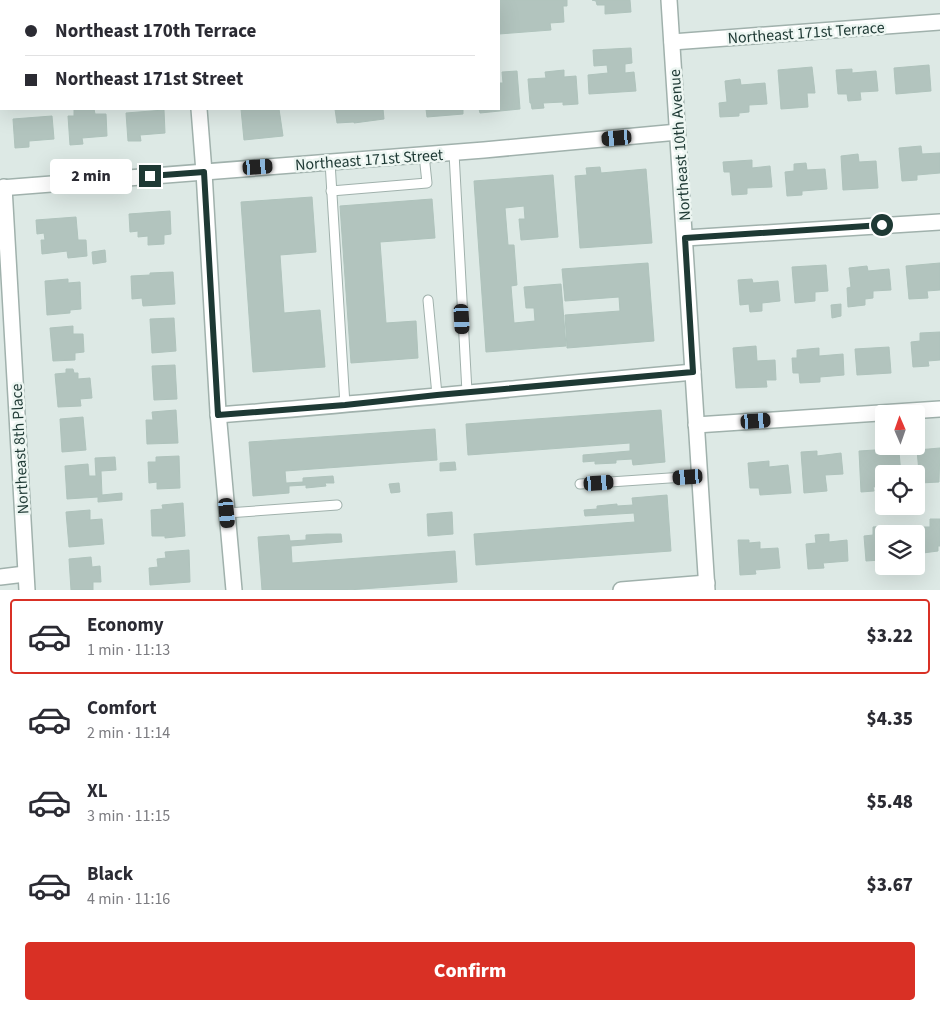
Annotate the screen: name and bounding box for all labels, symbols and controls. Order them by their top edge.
street label: Northeast 171st Terrace [727,17,885,49]
text: Northeast 170th Terrace [55,18,256,45]
text: Northeast 171st Street [55,66,243,93]
street label: Northeast 10th Avenue [664,68,696,222]
car [601,129,632,147]
street label: Northeast 171st Street [294,144,444,176]
callout: 2 min [50,158,132,194]
car [242,158,273,176]
text: 2 min [71,165,111,187]
route end [139,165,161,187]
route start [871,214,893,236]
car [453,304,470,334]
street label: Northeast 8th Place [6,383,34,515]
north arrow [875,405,925,455]
map controls [875,405,925,575]
car [740,412,771,430]
button: locate [875,465,925,515]
car [672,468,703,486]
car [583,474,614,492]
car [218,497,235,529]
button: layers [875,525,925,575]
text: Economy [87,612,164,639]
icon: car [27,614,72,659]
text: $3.22 [867,623,913,650]
text: 1 min · 11:13 [87,639,170,661]
text: Comfort [87,695,157,722]
icon: car [27,697,72,742]
text: $4.35 [867,706,913,733]
text: 2 min · 11:14 [87,722,170,744]
text: XL [87,778,108,805]
icon: car [27,780,72,825]
text: $5.48 [867,789,913,816]
text: 3 min · 11:15 [87,805,170,827]
text: Black [87,861,133,888]
icon: car [27,863,72,908]
text: $3.67 [867,872,913,899]
text: 4 min · 11:16 [87,888,170,910]
button: Confirm [25,942,915,1000]

